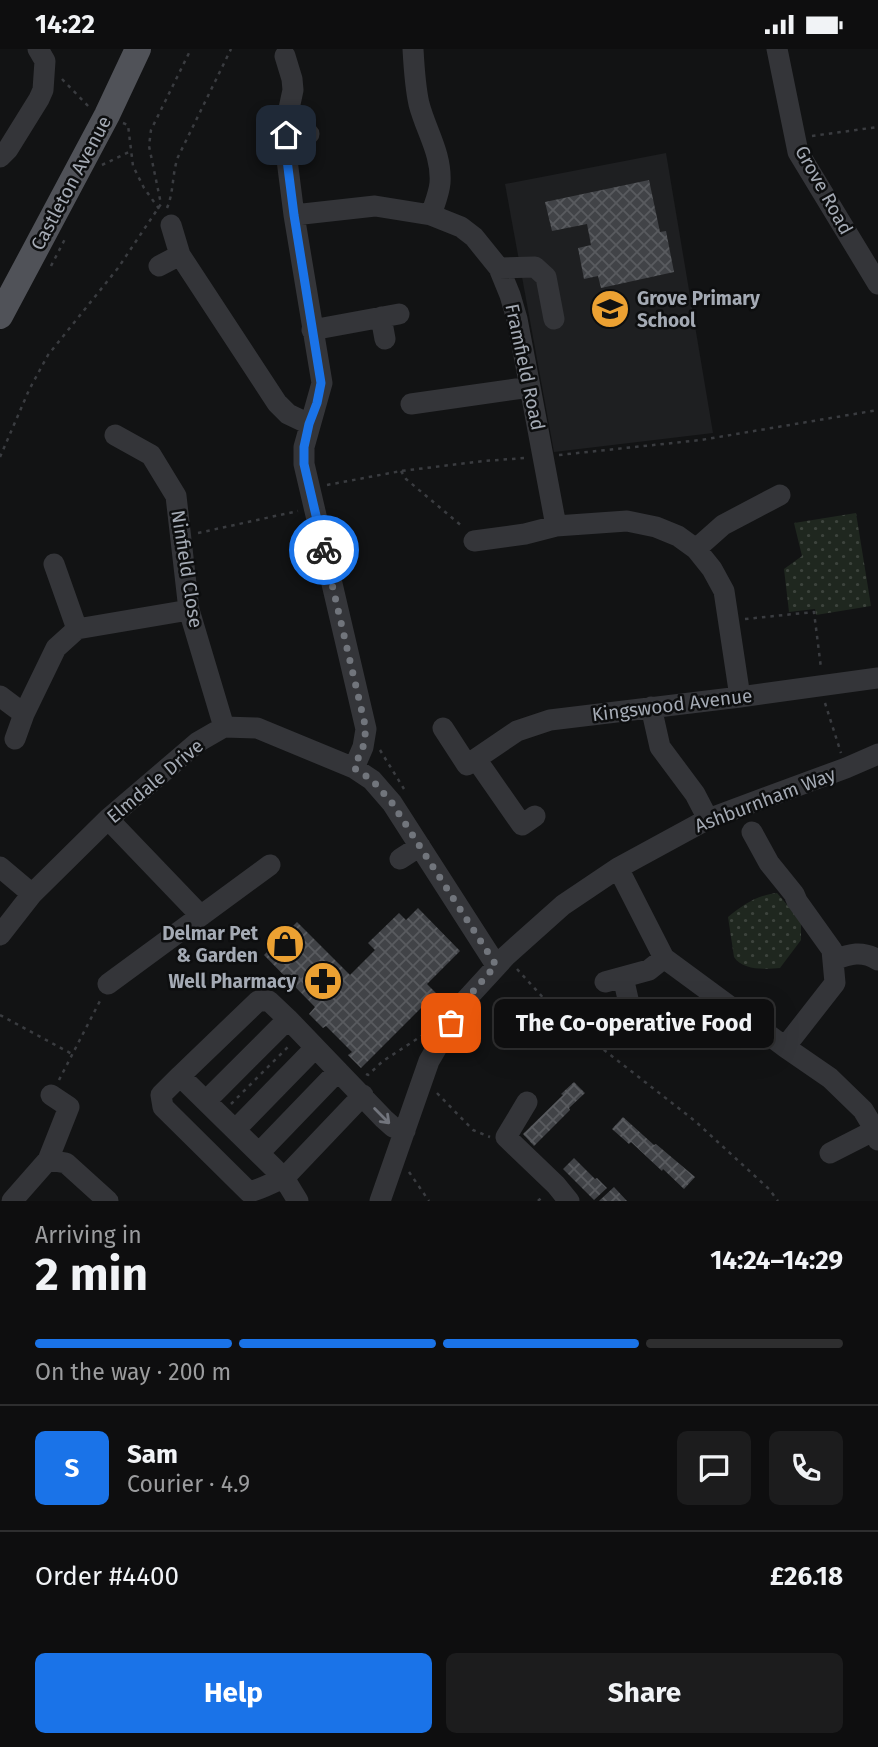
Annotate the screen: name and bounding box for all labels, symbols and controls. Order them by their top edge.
text: 14:22 [35,9,95,40]
pin [256,105,316,165]
street label: Castleton Avenue [26,112,116,254]
icon: home [267,116,305,154]
street label: Grove Road [790,141,858,239]
place label: Grove Primary School [637,287,760,332]
school or university icon: Grove Primary School [589,288,631,330]
street label: Framfield Road [500,302,550,432]
street label: Ninfield Close [166,508,208,630]
courier [289,515,359,585]
icon: bike [305,531,343,569]
street label: Kingswood Avenue [590,684,754,726]
street label: Elmdale Drive [102,734,208,828]
street label: Ashburnham Way [691,762,839,837]
place label: Delmar Pet & Garden [162,922,259,967]
shop icon: Delmar Pet & Garden [264,923,306,965]
pharmacy icon: Well Pharmacy [302,960,344,1002]
place label: Well Pharmacy [168,970,296,993]
pin [421,993,481,1053]
callout: The Co-operative Food [493,999,773,1047]
icon: bag [432,1004,470,1042]
text: The Co-operative Food [516,1009,752,1037]
one-way arrow [373,1107,390,1124]
text: Arriving in [35,1221,142,1249]
text: 14:24–14:29 [710,1245,843,1276]
text: 2 min [35,1247,148,1302]
text: On the way · 200 m [35,1358,231,1386]
button: chat [677,1431,751,1505]
button: phone [769,1431,843,1505]
text: Sam [127,1439,178,1470]
text: S [65,1453,79,1484]
text: Courier · 4.9 [127,1470,250,1498]
text: Order #4400 [35,1561,179,1592]
text: £26.18 [770,1561,843,1592]
button: Help [35,1653,432,1733]
button: Share [446,1653,843,1733]

